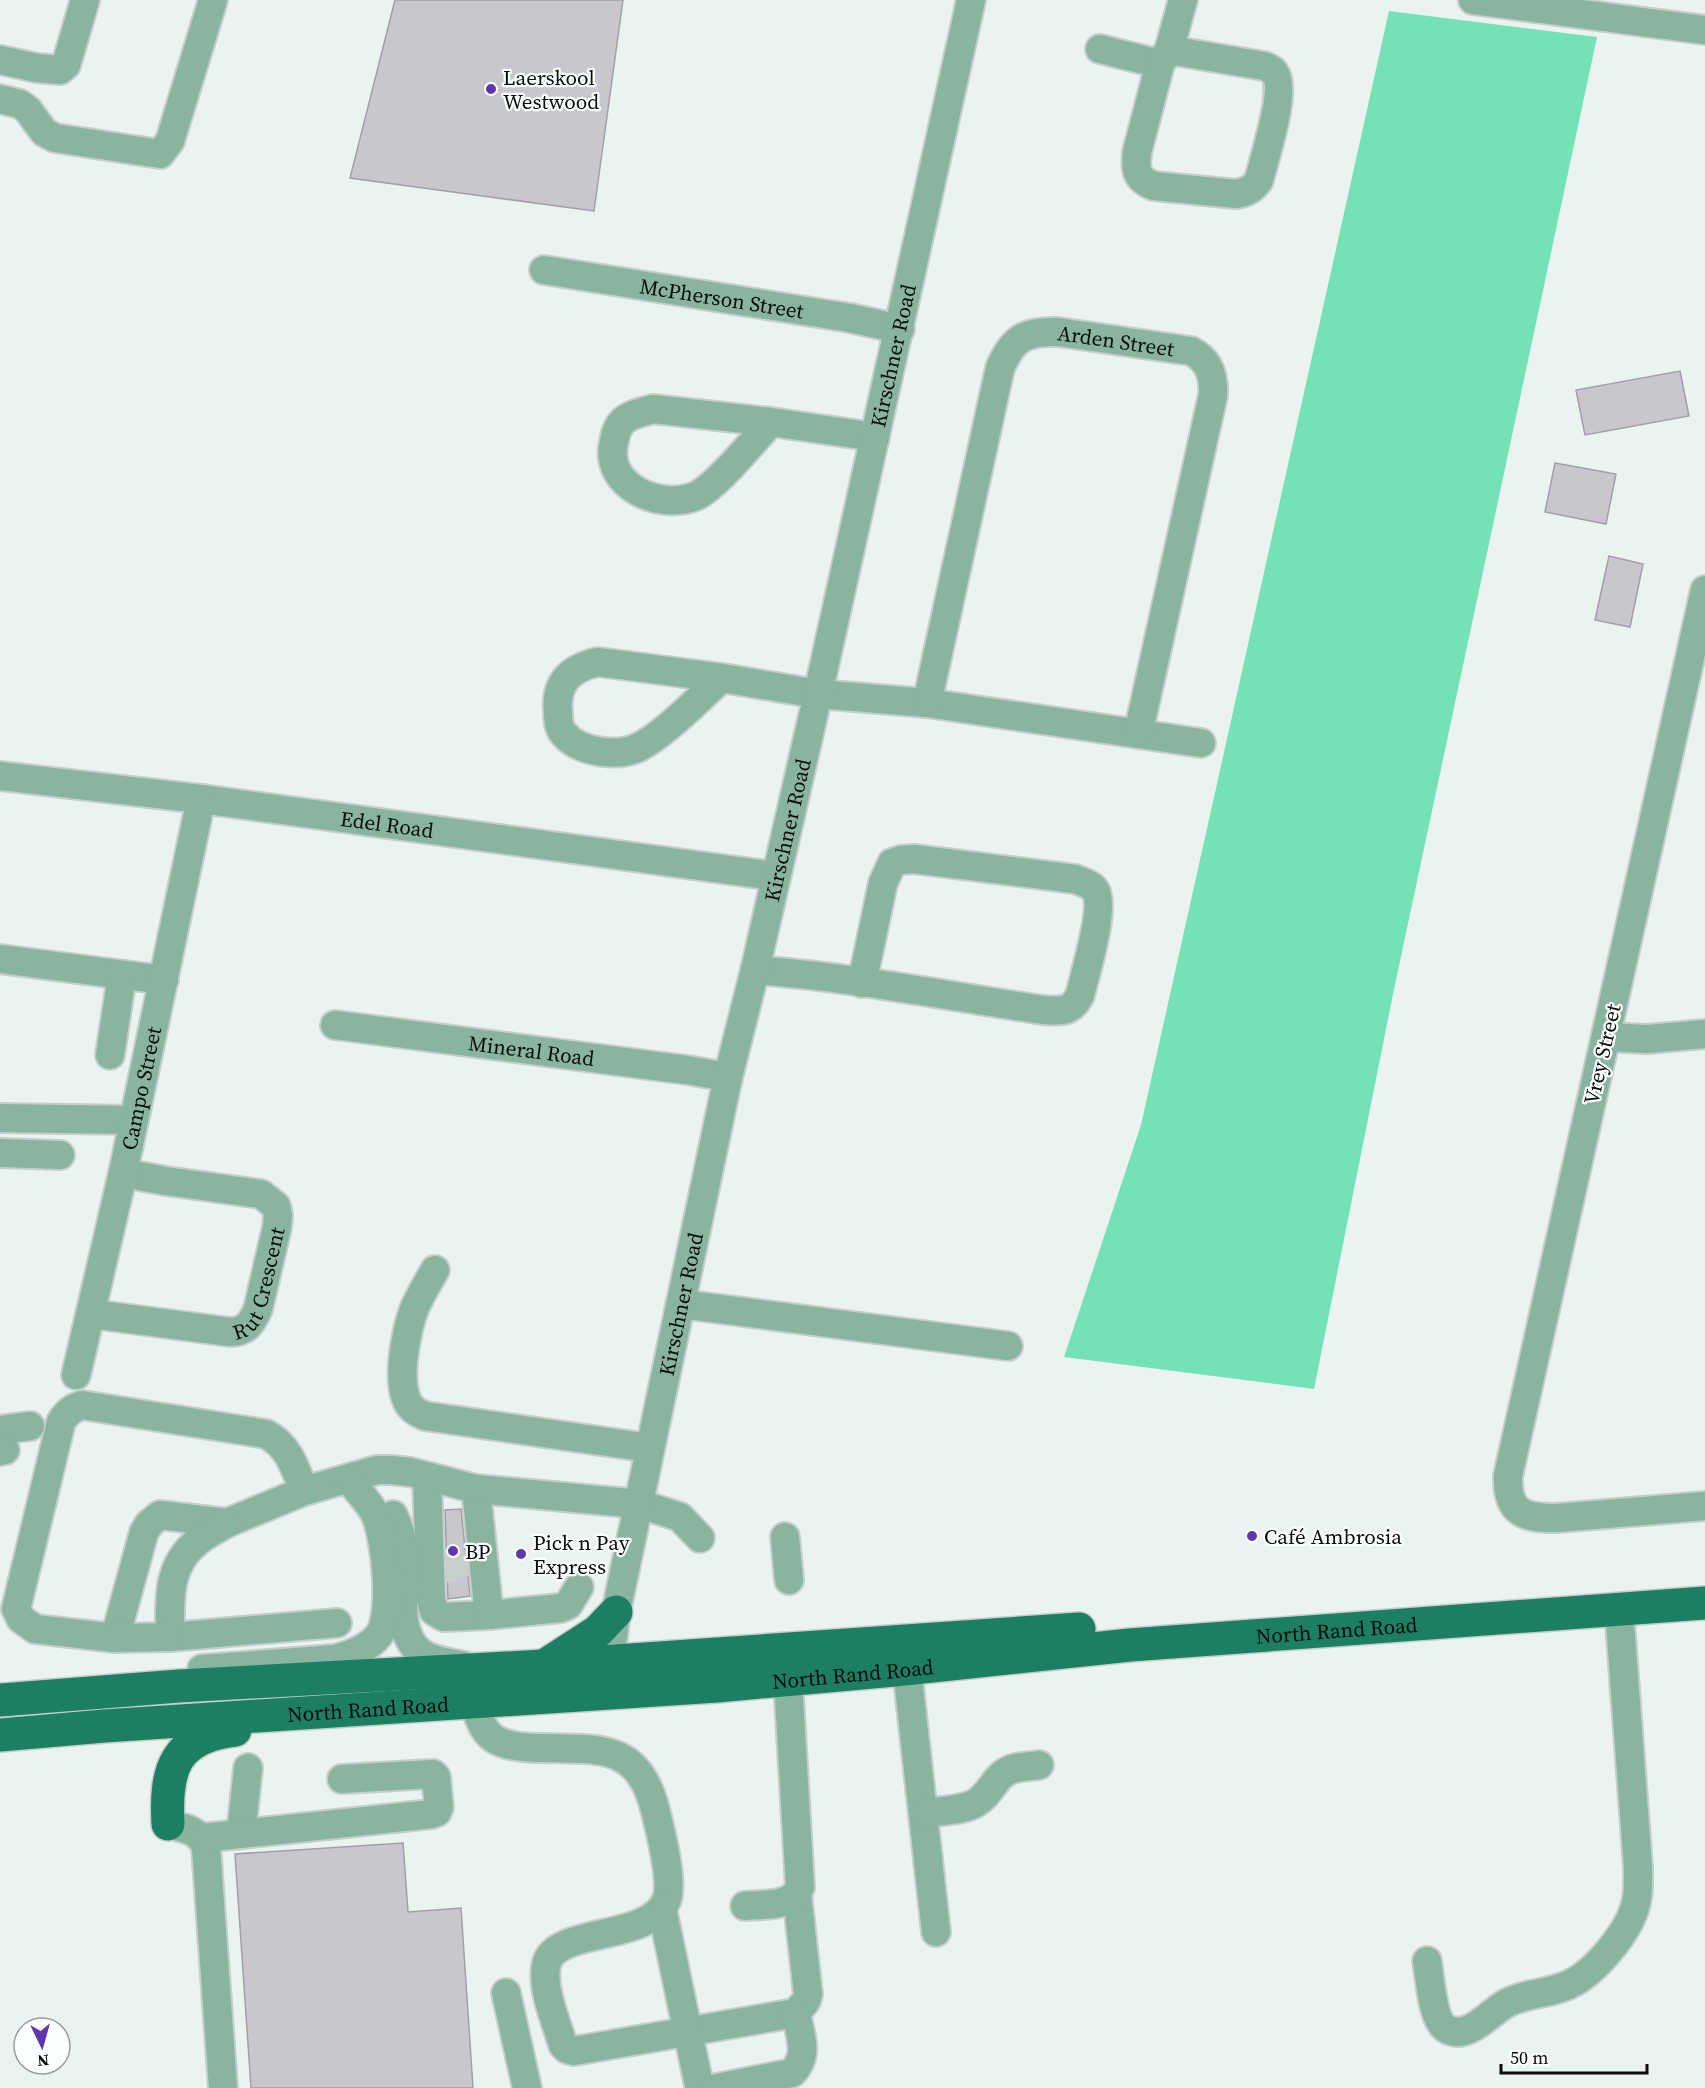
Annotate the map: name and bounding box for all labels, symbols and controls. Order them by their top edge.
place label: Laerskool Westwood [503,63,599,116]
marker: Laerskool Westwood [484,82,498,96]
street label: McPherson Street [638,271,806,325]
street label: Kirschner Road [863,281,922,430]
street label: Arden Street [1056,318,1176,363]
street label: Kirschner Road [757,756,817,904]
street label: Edel Road [339,803,436,845]
street label: Vrey Street [1576,1001,1628,1107]
street label: Campo Street [114,1024,168,1153]
street label: Mineral Road [467,1028,596,1073]
street label: Rut Crescent [229,1224,291,1346]
street label: Kirschner Road [651,1230,710,1378]
place label: Café Ambrosia [1264,1522,1402,1551]
place label: Pick n Pay Express [533,1528,630,1581]
marker: Café Ambrosia [1245,1529,1259,1543]
place label: BP [465,1537,490,1566]
marker: BP [446,1544,460,1558]
marker: Pick n Pay Express [514,1547,528,1561]
street label: North Rand Road [1255,1610,1419,1650]
street label: North Rand Road [771,1651,935,1695]
street label: North Rand Road [286,1689,450,1729]
north arrow [12,2016,72,2076]
scale bar [1501,2037,1646,2075]
text: 50 m [1510,2045,1548,2070]
text: N [36,2049,50,2072]

